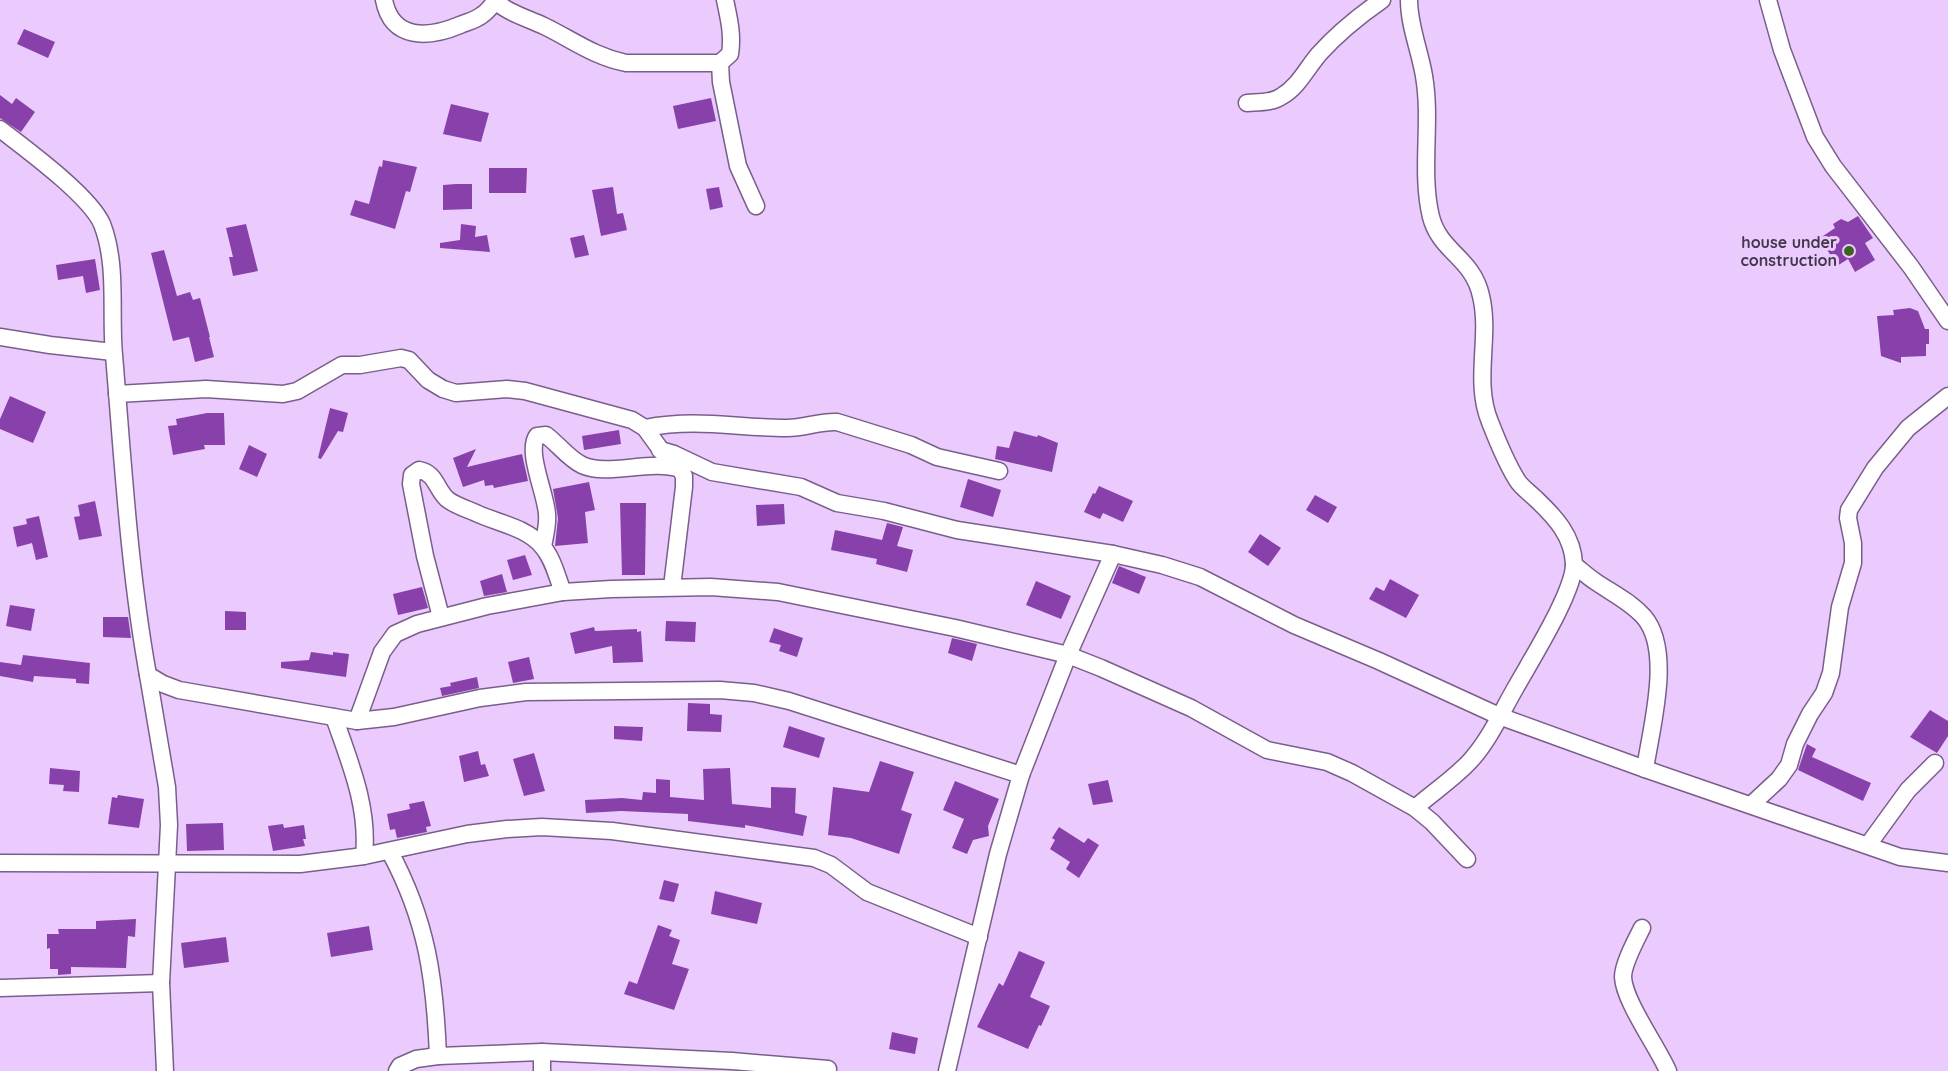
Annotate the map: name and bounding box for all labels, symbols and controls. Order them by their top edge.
place label: house under construction [1740,232,1837,270]
marker: house under construction [1842,244,1856,258]

